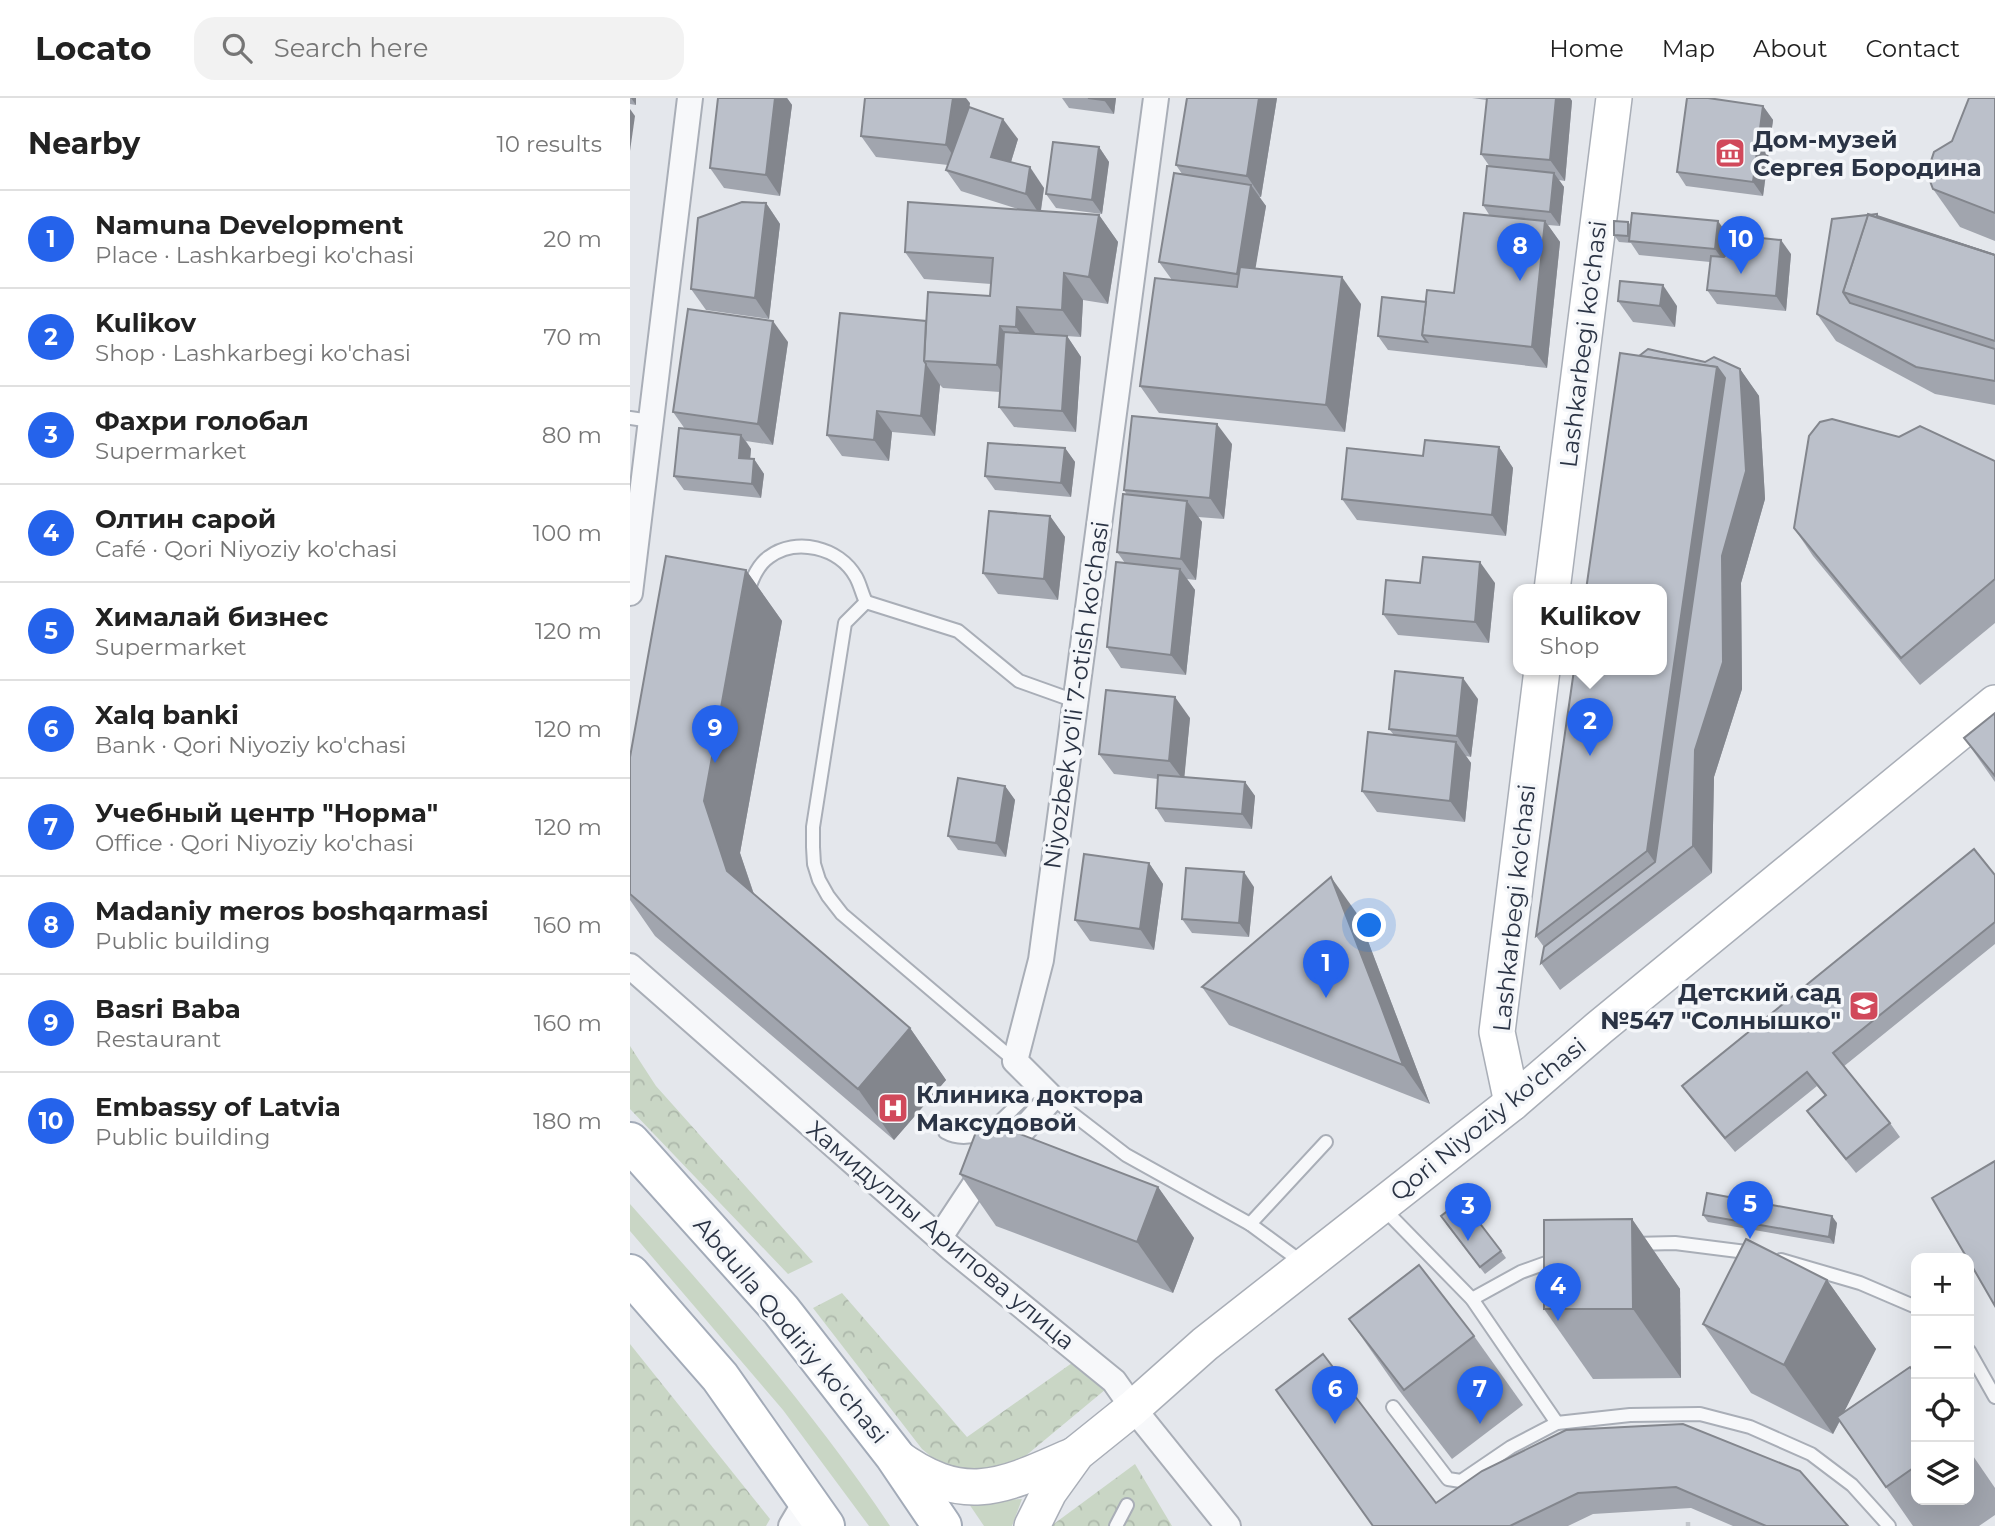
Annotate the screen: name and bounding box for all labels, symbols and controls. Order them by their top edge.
search box [194,17,684,80]
text: Locato [35,28,152,68]
icon: search [218,29,256,67]
text: Search here [274,32,428,64]
text: Home [1549,34,1624,63]
text: Map [1662,34,1715,63]
text: About [1753,34,1827,63]
text: Contact [1865,34,1960,63]
text: Nearby [28,125,140,162]
place label: Дом-музей Сергея Бородина [1753,125,1981,182]
text: 10 results [496,130,602,158]
museum icon: Дом-музей Сергея Бородина [1713,136,1747,170]
text: Namuna Development [95,209,404,241]
pin: 10 [1718,216,1764,274]
street label: Lashkarbegi ko'chasi [1553,219,1613,469]
pin: 8 [1497,223,1543,281]
text: 1 [46,225,56,253]
text: 20 m [543,225,602,253]
text: Place · Lashkarbegi ko'chasi [95,241,414,269]
text: Kulikov [95,307,196,339]
text: 2 [44,323,58,351]
text: 70 m [543,323,602,351]
text: Shop · Lashkarbegi ko'chasi [95,339,411,367]
text: Фахри голобал [95,405,309,437]
text: 3 [44,421,58,449]
text: 80 m [542,421,602,449]
text: Supermarket [95,437,247,465]
text: Олтин сарой [95,503,276,535]
text: 4 [43,519,59,547]
text: 100 m [533,519,602,547]
street label: Niyozbek yo'li 7-otish ko'chasi [1037,519,1115,871]
text: Café · Qori Niyoziy ko'chasi [95,535,397,563]
popup [1513,584,1667,675]
text: Kulikov [1540,600,1640,632]
text: Хималай бизнес [95,601,328,633]
text: 5 [44,617,58,645]
text: 120 m [535,617,602,645]
text: Shop [1540,632,1599,660]
text: Supermarket [95,633,247,661]
pin: 2 [1567,698,1613,756]
text: Xalq banki [95,699,239,731]
pin: 9 [692,705,738,763]
text: 6 [44,715,58,743]
text: 120 m [535,715,602,743]
text: Bank · Qori Niyoziy ko'chasi [95,731,406,759]
street label: Lashkarbegi ko'chasi [1487,783,1541,1033]
text: Учебный центр "Норма" [95,797,438,829]
text: 7 [44,813,58,841]
text: 120 m [535,813,602,841]
text: Office · Qori Niyoziy ko'chasi [95,829,414,857]
text: Madaniy meros boshqarmasi [95,895,489,927]
your location [1352,908,1386,942]
text: 8 [43,911,59,939]
text: 160 m [534,911,602,939]
text: Public building [95,927,270,955]
pin: 1 [1303,940,1349,998]
place label: Детский сад №547 "Солнышко" [1600,978,1841,1035]
school or university icon: Детский сад №547 "Солнышко" [1847,989,1881,1023]
text: Basri Baba [95,993,241,1025]
text: 9 [44,1009,58,1037]
text: 160 m [534,1009,602,1037]
text: Restaurant [95,1025,221,1053]
street label: Qori Niyoziy ko'chasi [1384,1031,1592,1207]
place label: Клиника доктора Максудовой [916,1080,1143,1137]
text: Embassy of Latvia [95,1091,341,1123]
hospital icon: Клиника доктора Максудовой [876,1091,910,1125]
text: 10 [39,1107,63,1135]
text: 180 m [533,1107,602,1135]
street label: Хамидуллы Арипова улица [801,1114,1081,1356]
text: Public building [95,1123,270,1151]
pin: 5 [1727,1181,1773,1239]
pin: 3 [1445,1183,1491,1241]
street label: Abdulla Qodiriy ko'chasi [688,1211,894,1449]
map controls [1911,1253,1974,1505]
button: + [1911,1253,1974,1316]
pin: 4 [1535,1263,1581,1321]
button: − [1911,1316,1974,1379]
pin: 6 [1312,1366,1358,1424]
pin: 7 [1457,1366,1503,1424]
button: locate [1911,1379,1974,1442]
button: layers [1911,1442,1974,1505]

